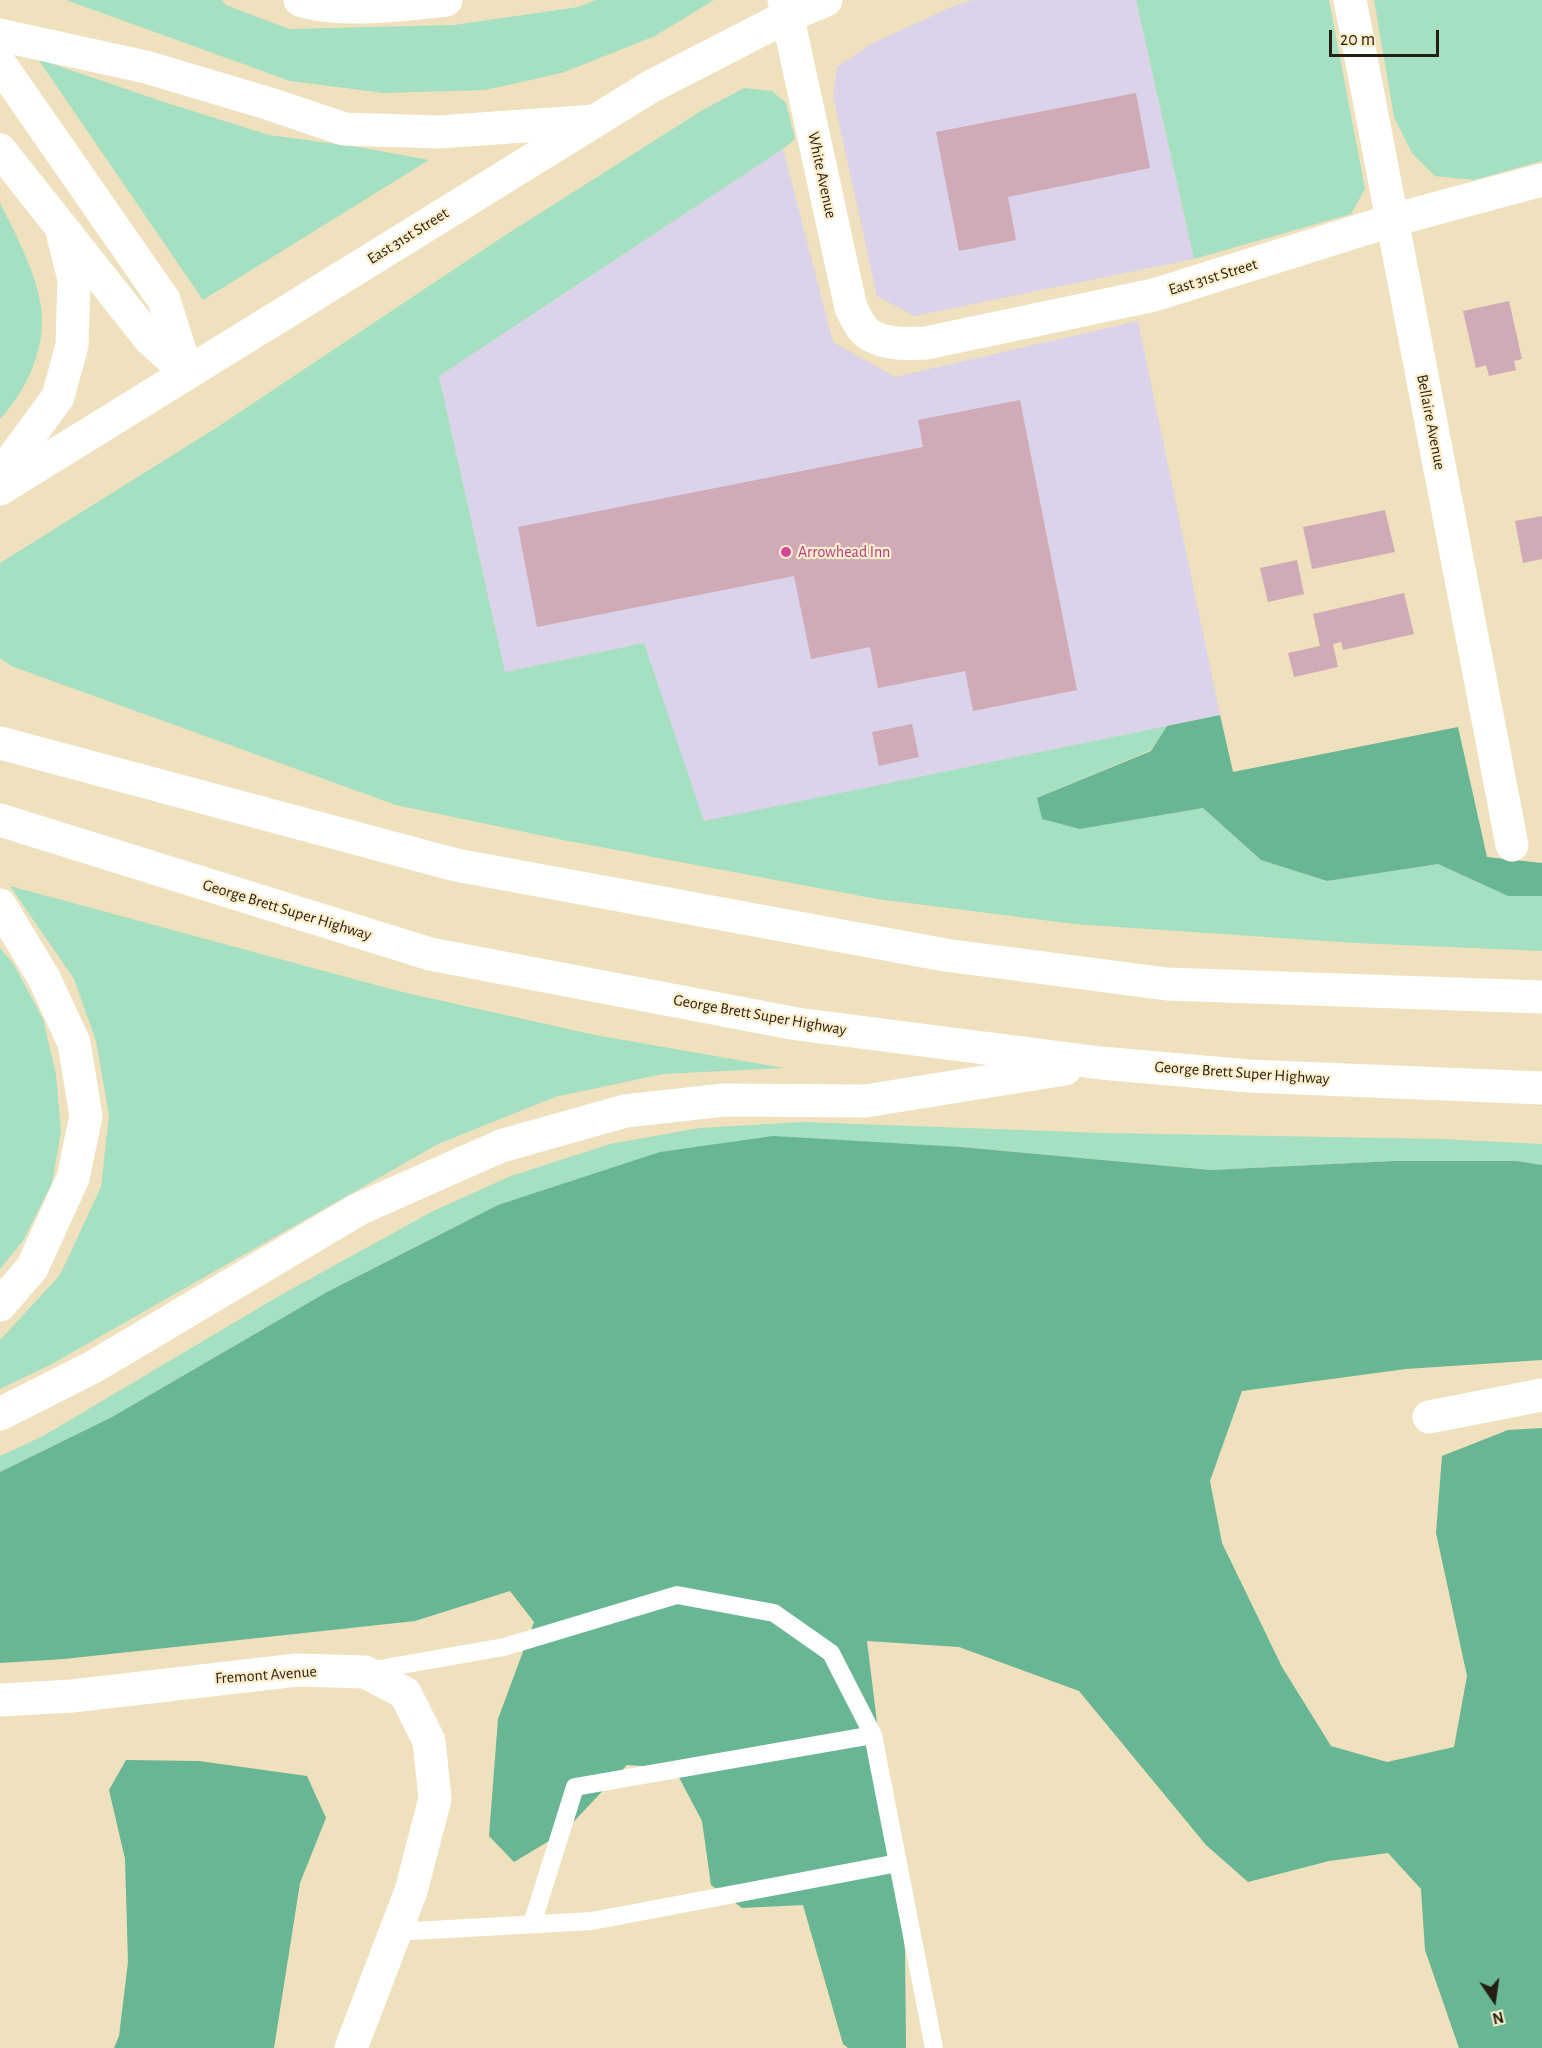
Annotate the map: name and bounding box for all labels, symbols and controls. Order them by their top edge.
scale bar [1332,18,1442,56]
text: 20 m [1340,31,1375,49]
street label: White Avenue [803,130,841,220]
street label: East 31st Street [364,204,452,268]
street label: East 31st Street [1166,254,1260,300]
street label: Bellaire Avenue [1412,373,1450,471]
place label: Arrowhead Inn [798,542,890,562]
marker: Arrowhead Inn [779,545,793,559]
street label: George Brett Super Highway [200,875,374,945]
street label: George Brett Super Highway [672,990,848,1040]
street label: George Brett Super Highway [1154,1057,1330,1089]
street label: Fremont Avenue [214,1662,318,1688]
north arrow [1464,1970,1524,2030]
text: N [1491,2008,1505,2027]

